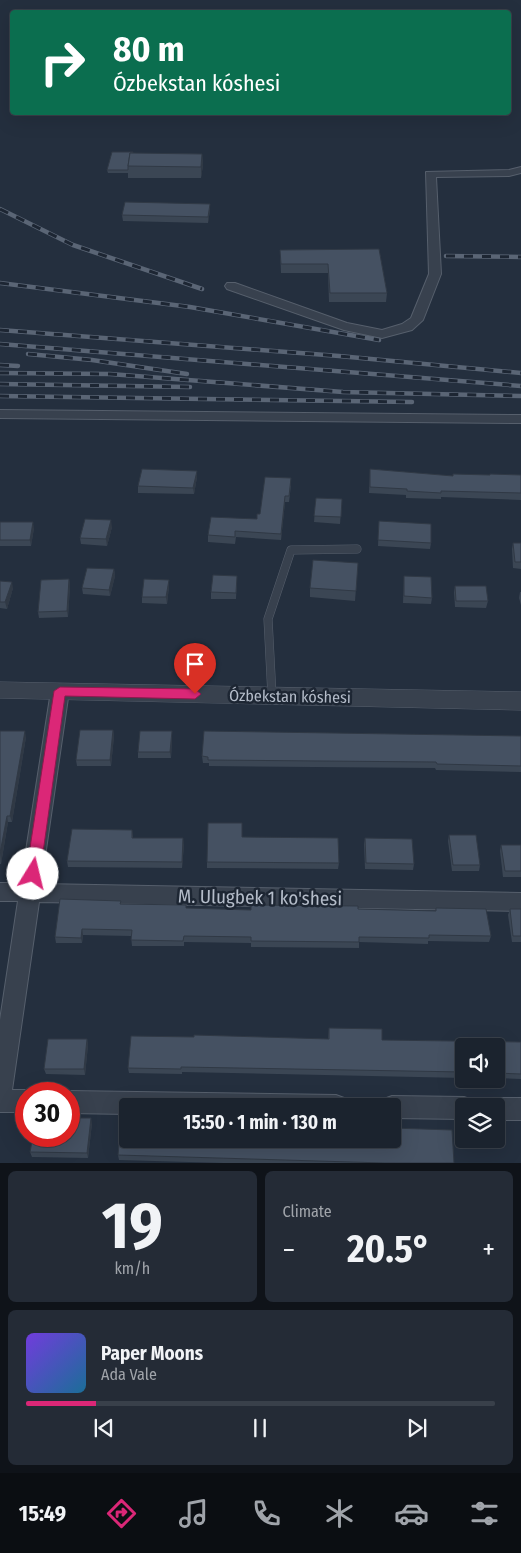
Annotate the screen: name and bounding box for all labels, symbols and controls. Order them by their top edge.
text: 80 m [113,28,185,70]
icon: right [30,30,95,95]
text: Ózbekstan kóshesi [113,70,280,97]
pin [174,643,216,694]
icon: arrive [181,650,209,678]
street label: Ózbekstan kóshesi [229,686,351,707]
position arrow [6,847,58,899]
street label: M. Ulugbek 1 ko'shesi [178,885,342,910]
map controls [455,1038,505,1148]
button: sound [455,1038,505,1088]
speed limit sign: 30 [15,1082,80,1147]
button: layers [455,1098,505,1148]
text: 15:50 · 1 min · 130 m [183,1111,337,1134]
text: 19 [102,1187,163,1265]
text: Climate [283,1202,332,1221]
text: 20.5° [347,1226,430,1272]
text: − [283,1233,295,1266]
text: + [482,1233,495,1266]
text: km/h [114,1259,150,1278]
text: Paper Moons [101,1342,203,1365]
text: Ada Vale [101,1365,157,1384]
icon: previous [90,1414,118,1442]
icon: pause [246,1414,274,1442]
icon: next [403,1414,431,1442]
icon: directions [104,1496,139,1531]
icon: music [176,1496,211,1531]
icon: phone [249,1496,284,1531]
icon: climate [322,1496,357,1531]
icon: car [394,1496,429,1531]
icon: filters [467,1496,502,1531]
text: 15:49 [19,1500,66,1527]

